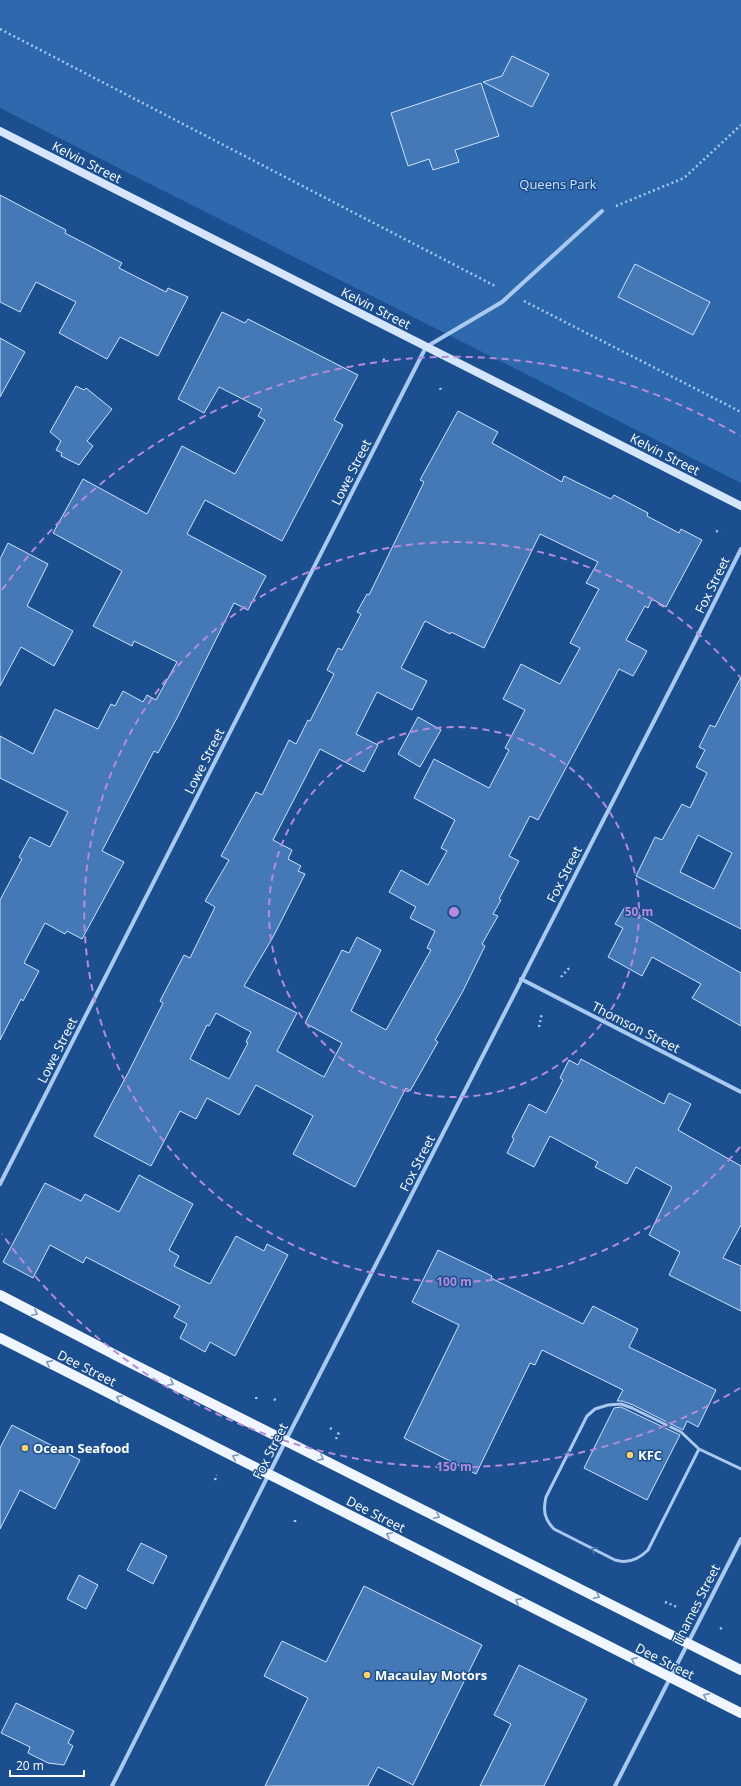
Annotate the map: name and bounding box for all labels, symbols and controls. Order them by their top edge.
street label: Kelvin Street [49,137,125,187]
park label: Queens Park [519,175,597,193]
street label: Kelvin Street [338,283,414,333]
street label: Kelvin Street [627,429,703,479]
street label: Lowe Street [327,436,375,508]
street label: Fox Street [691,553,734,616]
street label: Lowe Street [180,725,228,797]
street label: Fox Street [542,842,586,905]
text: 50 m [625,903,653,920]
centre of rings [447,905,461,919]
street label: Thomson Street [589,997,683,1057]
street label: Lowe Street [33,1014,81,1086]
street label: Fox Street [395,1131,439,1194]
text: 100 m [436,1273,472,1290]
one-way arrow [30,1308,38,1316]
street label: Dee Street [55,1346,120,1391]
one-way arrow [45,1360,53,1368]
one-way arrow [167,1378,174,1386]
one-way arrow [116,1395,123,1403]
street label: Fox Street [248,1419,292,1482]
one-way arrow [663,1420,671,1428]
place label: Ocean Seafood [33,1439,130,1457]
marker: Ocean Seafood [20,1443,30,1453]
place label: KFC [638,1446,662,1464]
one-way arrow [563,1450,571,1458]
marker: KFC [625,1450,635,1460]
one-way arrow [317,1453,324,1461]
one-way arrow [231,1454,239,1462]
text: 150 m [436,1458,472,1475]
street label: Dee Street [344,1492,409,1537]
one-way arrow [433,1511,440,1519]
one-way arrow [386,1533,393,1540]
one-way arrow [591,1547,599,1554]
street label: Thames Street [668,1561,724,1647]
one-way arrow [592,1592,600,1599]
one-way arrow [515,1598,523,1606]
street label: Dee Street [633,1639,698,1684]
one-way arrow [631,1657,639,1664]
place label: Macaulay Motors [375,1666,487,1684]
marker: Macaulay Motors [362,1670,372,1680]
one-way arrow [703,1693,710,1701]
scale bar [10,1752,84,1778]
text: 20 m [16,1757,44,1774]

